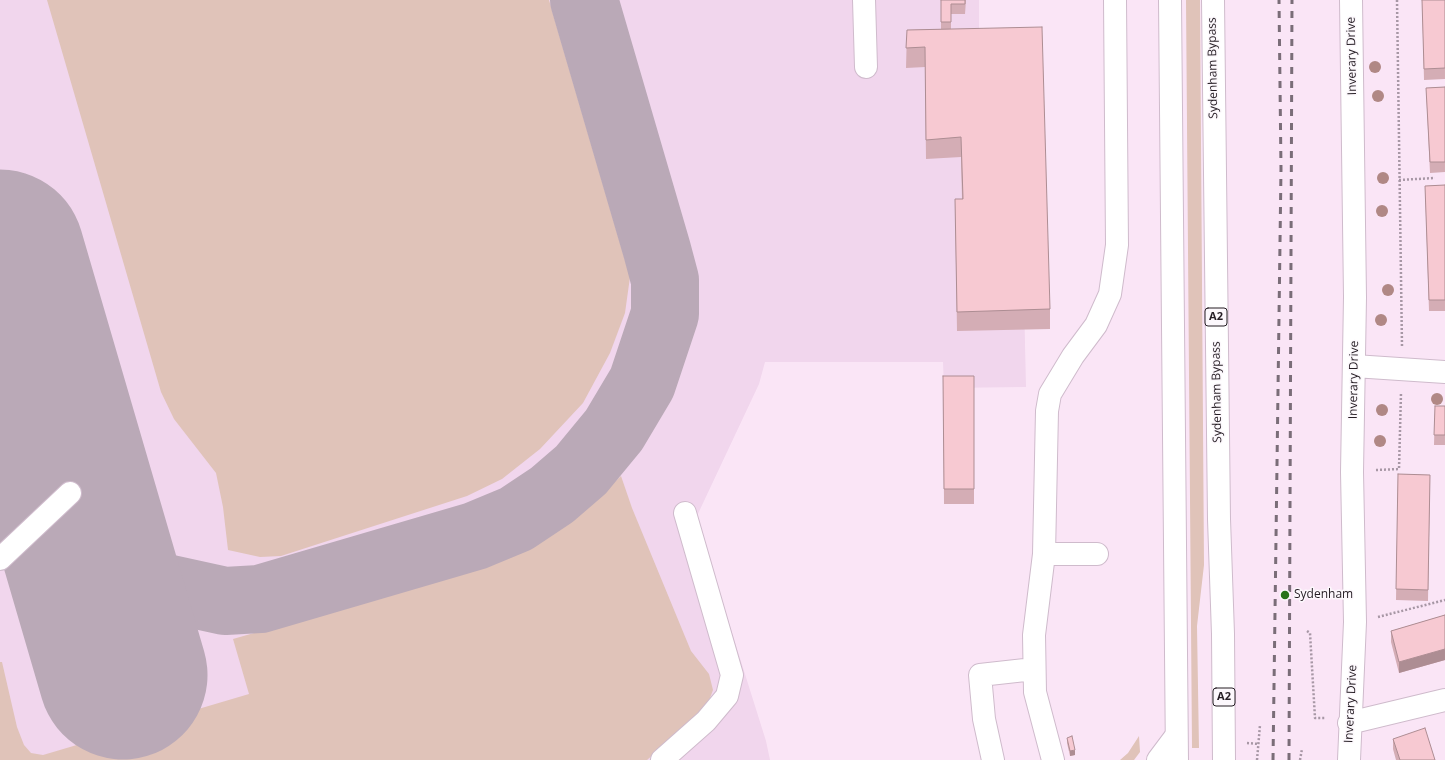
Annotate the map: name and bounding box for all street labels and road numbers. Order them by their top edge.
street label: Sydenham Bypass [1205,17,1221,119]
street label: Inverary Drive [1344,17,1360,95]
road number: A2 [1205,308,1227,326]
street label: Sydenham Bypass [1209,341,1225,443]
street label: Inverary Drive [1346,341,1362,419]
street label: Inverary Drive [1342,664,1360,744]
road number: A2 [1213,688,1235,706]

